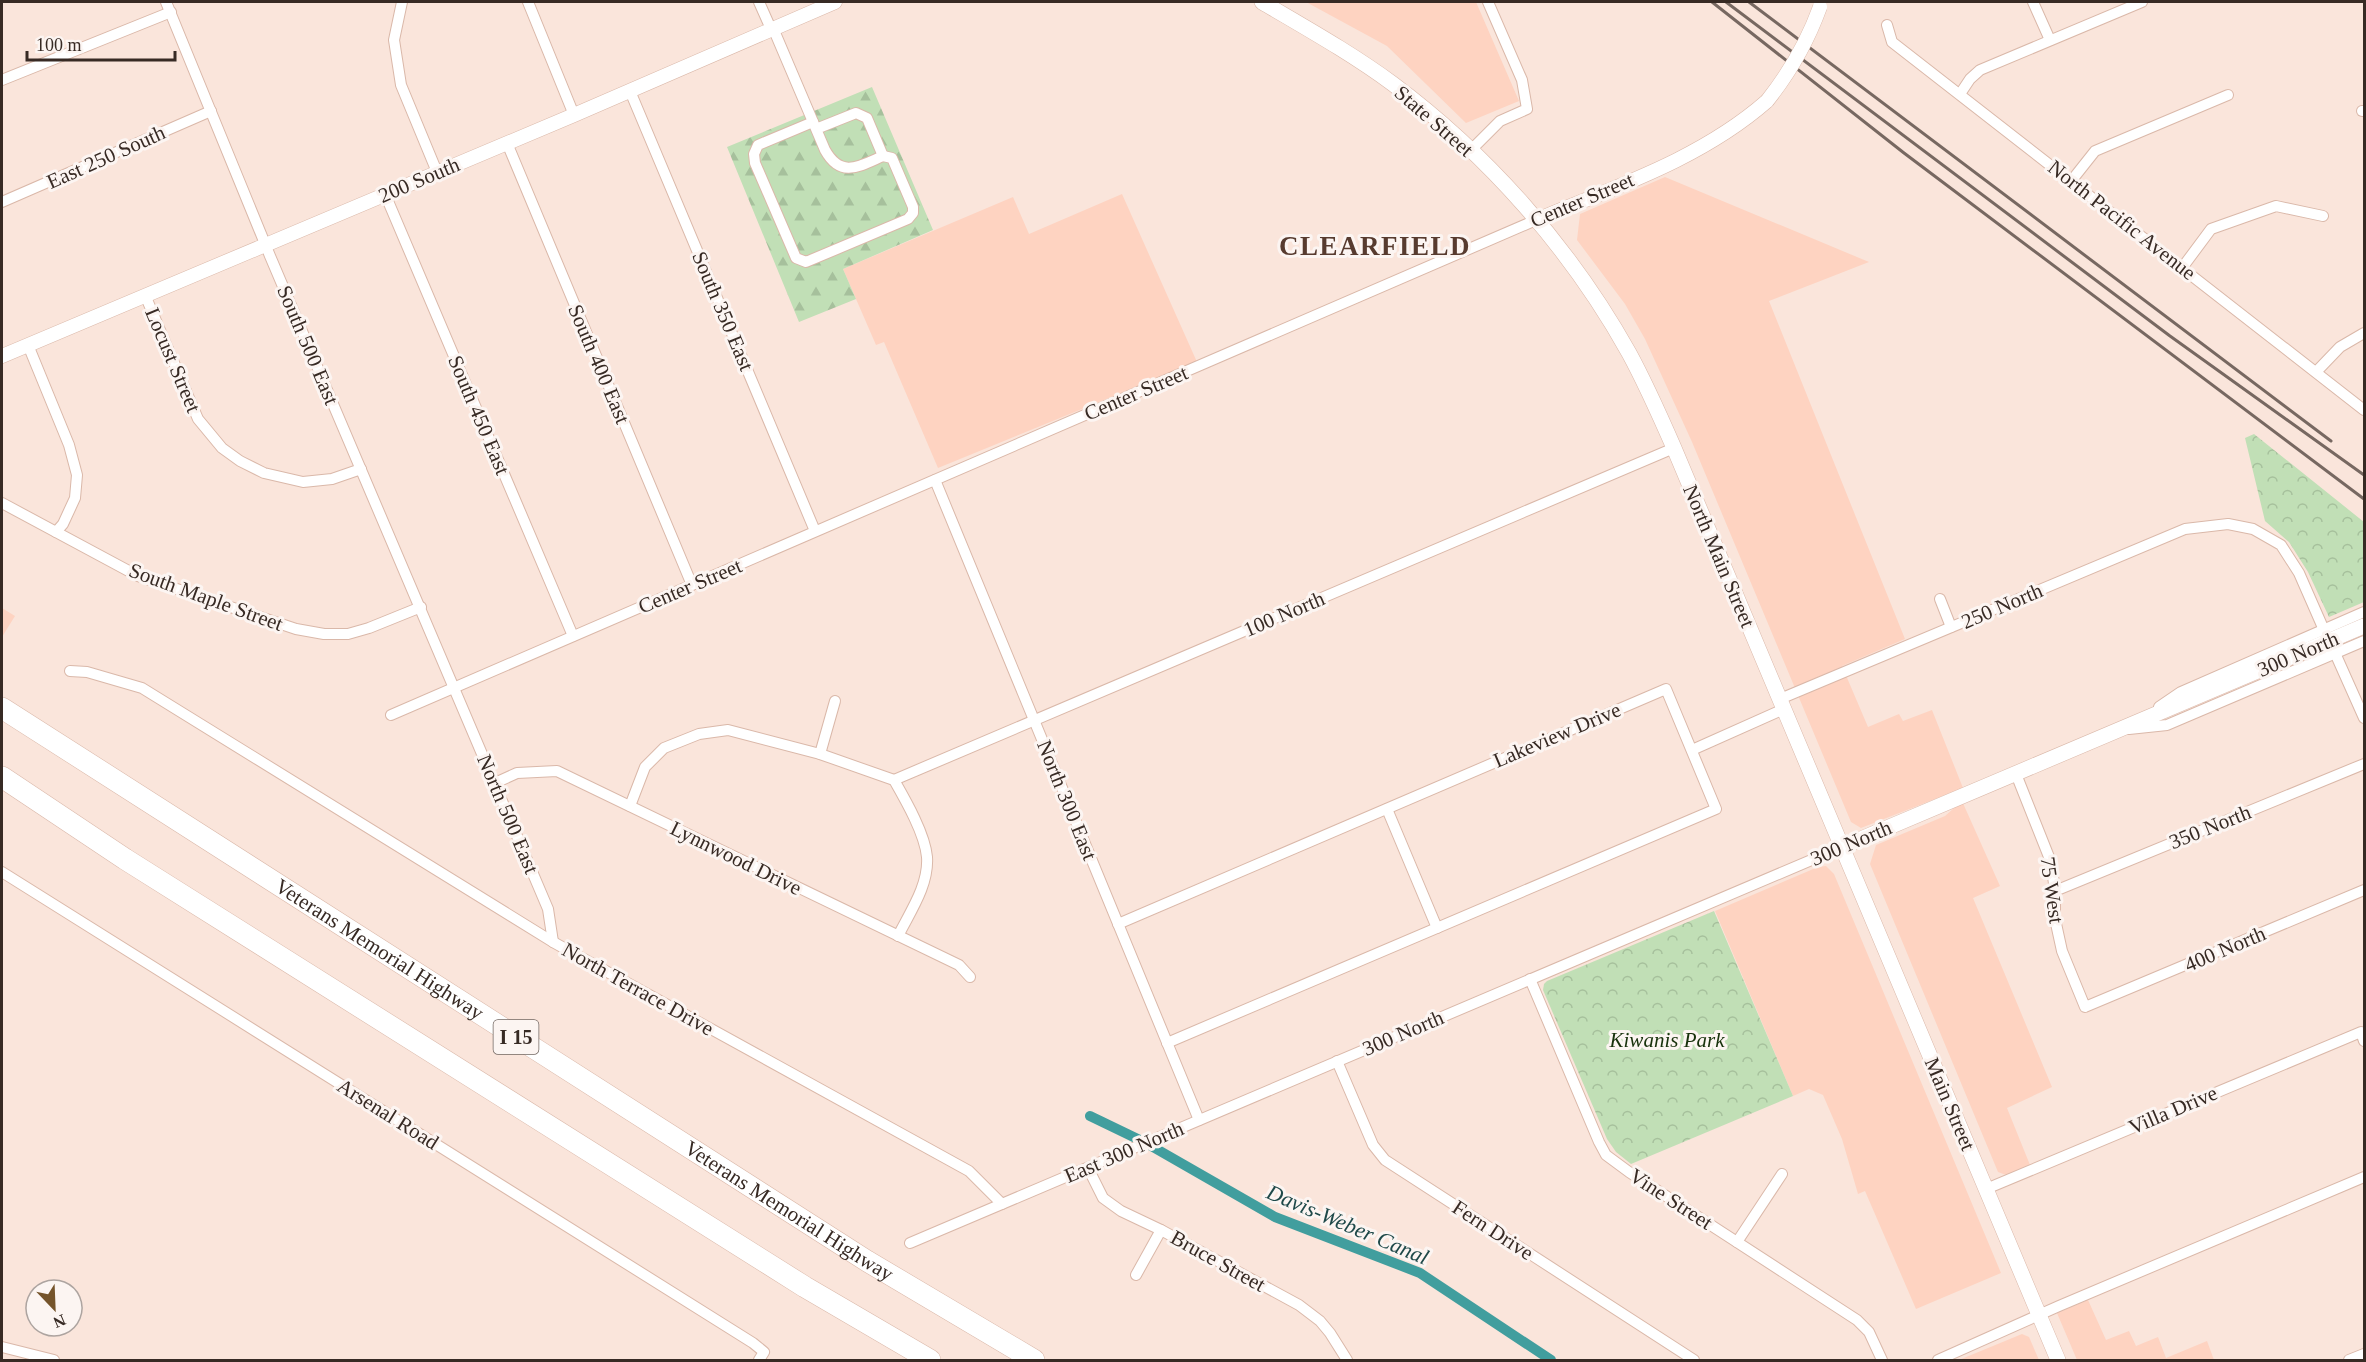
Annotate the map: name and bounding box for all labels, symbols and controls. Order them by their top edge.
scale bar [27,24,176,62]
text: 100 m [36,35,82,55]
street label: State Street [1390,80,1478,162]
street label: East 250 South [43,120,169,194]
street label: 200 South [375,152,464,208]
street label: North Pacific Avenue [2044,155,2200,285]
street label: Center Street [1527,167,1638,233]
district label: CLEARFIELD [1279,231,1471,261]
street label: South 350 East [687,248,759,374]
street label: South 500 East [272,282,344,408]
street label: South 400 East [563,301,635,427]
street label: Locust Street [140,304,206,416]
street label: South 450 East [443,352,515,478]
street label: Center Street [1081,360,1192,426]
street label: North Main Street [1678,481,1760,631]
street label: Center Street [635,553,746,619]
street label: South Maple Street [126,558,286,636]
street label: 250 North [1958,578,2047,634]
street label: 100 North [1240,586,1329,642]
street label: 300 North [2254,626,2343,682]
street label: Lakeview Drive [1490,697,1624,773]
street label: North 300 East [1032,737,1102,864]
street label: North 500 East [472,751,544,877]
street label: 350 North [2166,800,2255,854]
street label: 300 North [1807,815,1896,871]
street label: Lynnwood Drive [667,816,805,900]
street label: 75 West [2035,855,2069,925]
street label: Veterans Memorial Highway [271,874,489,1025]
street label: 400 North [2181,921,2270,977]
street label: North Terrace Drive [558,937,718,1041]
street label: 300 North [1359,1005,1448,1061]
road number: I 15 [494,1020,538,1054]
park label: Kiwanis Park [1609,1028,1725,1052]
street label: Main Street [1920,1054,1980,1154]
street label: Arsenal Road [333,1073,443,1155]
street label: Villa Drive [2125,1081,2221,1139]
street label: East 300 North [1061,1116,1188,1188]
street label: Veterans Memorial Highway [680,1136,898,1286]
street label: Vine Street [1625,1163,1717,1235]
water label: Davis-Weber Canal [1262,1179,1432,1270]
street label: Fern Drive [1448,1195,1538,1265]
street label: Bruce Street [1167,1225,1270,1297]
north arrow [24,1278,84,1338]
text: N [51,1311,68,1332]

